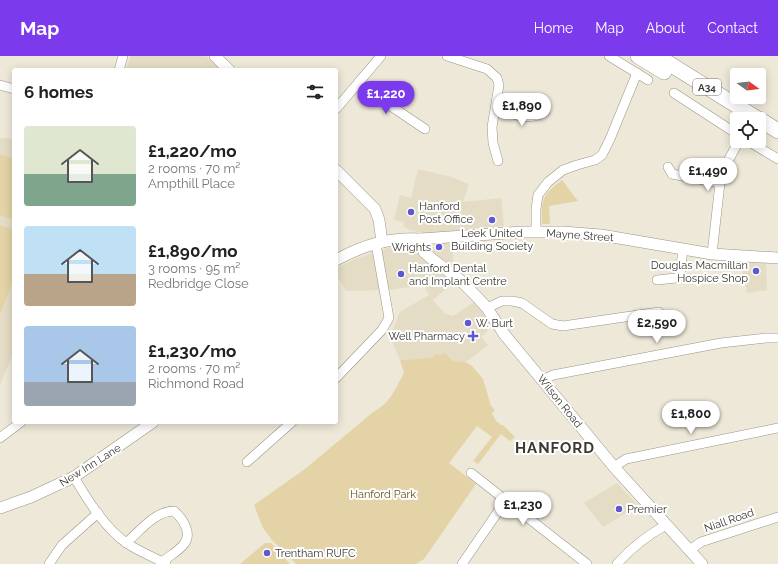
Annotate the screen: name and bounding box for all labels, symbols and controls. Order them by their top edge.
text: Map [20,17,59,39]
text: Home [534,20,573,36]
text: Map [595,20,624,36]
text: About [646,20,685,36]
text: Contact [707,20,758,36]
north arrow [730,68,766,104]
map controls [730,68,766,148]
road number: A34 [693,79,721,95]
icon: filters [304,81,326,103]
pin: £1,220 [353,81,419,115]
text: 6 homes [24,82,93,102]
text: £1,220 [366,86,406,101]
pin: £1,890 [489,93,555,127]
text: £1,890 [502,98,542,113]
button: locate [730,112,766,148]
text: £1,220/mo [148,141,236,161]
icon: home [56,142,104,190]
pin: £1,490 [675,158,741,192]
text: 2 rooms · 70 m² [148,161,240,176]
text: £1,490 [688,163,728,178]
text: Ampthill Place [148,176,235,191]
place label: Hanford Post Office [419,200,473,226]
marker: Hanford Post Office [406,207,416,217]
marker: Leek United Building Society [487,215,497,225]
place label: Leek United Building Society [451,227,533,253]
street label: Mayne Street [546,227,614,244]
text: £1,890/mo [148,241,238,261]
place label: Wrights [392,241,431,254]
icon: home [56,242,104,290]
marker: Wrights [434,242,444,252]
place label: Douglas Macmillan Hospice Shop [651,259,748,285]
text: 3 rooms · 95 m² [148,261,240,276]
place label: Hanford Dental and Implant Centre [409,262,507,288]
marker: Douglas Macmillan Hospice Shop [751,266,761,276]
marker: Hanford Dental and Implant Centre [396,269,406,279]
text: Redbridge Close [148,276,249,291]
pin: £2,590 [624,310,690,344]
text: £2,590 [637,315,677,330]
place label: W. Burt [476,317,513,330]
marker: W. Burt [463,318,473,328]
place label: Well Pharmacy [388,330,465,343]
marker: Well Pharmacy [468,331,478,341]
text: £1,230/mo [148,341,236,361]
icon: home [56,342,104,390]
text: 2 rooms · 70 m² [148,361,240,376]
street label: Wilson Road [534,372,585,431]
text: Richmond Road [148,376,244,391]
pin: £1,800 [658,401,724,435]
text: £1,800 [671,406,711,421]
district label: HANFORD [515,439,595,457]
street label: New Inn Lane [57,441,124,489]
park label: Hanford Park [350,488,416,501]
pin: £1,230 [490,492,556,526]
text: £1,230 [503,497,543,512]
place label: Premier [627,503,667,516]
marker: Premier [614,504,624,514]
street label: Niall Road [703,506,756,535]
place label: Trentham RUFC [275,547,356,560]
marker: Trentham RUFC [262,548,272,558]

